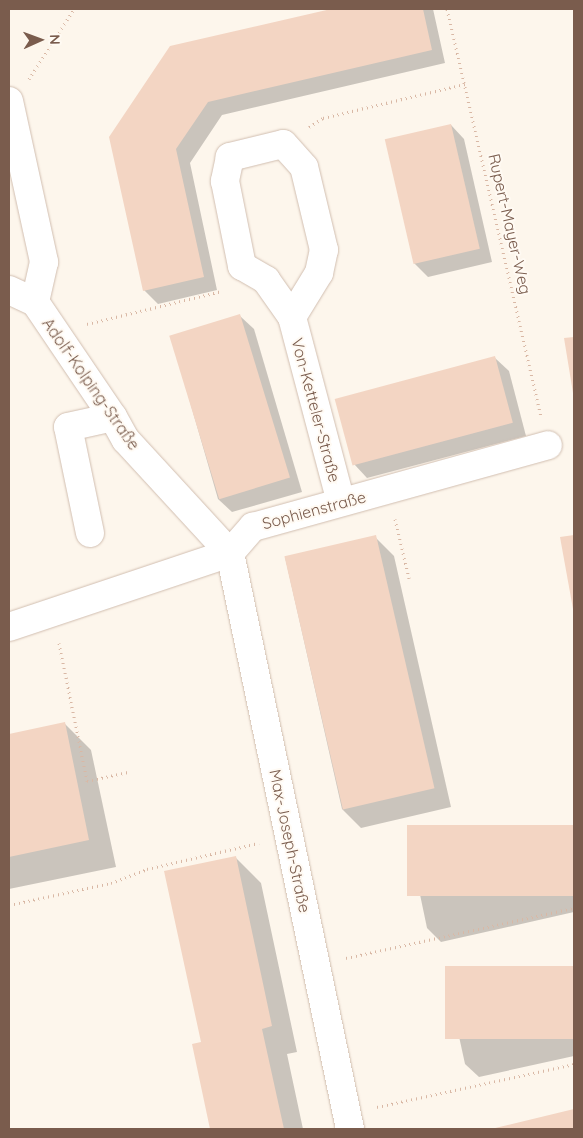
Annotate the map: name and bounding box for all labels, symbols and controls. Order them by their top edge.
north arrow [15,15,65,65]
text: N [46,34,64,45]
street label: Rupert-Mayer-Weg [484,152,536,296]
street label: Adolf-Kolping-Straße [38,314,144,454]
street label: Von-Ketteler-Straße [288,336,344,484]
street label: Sophienstraße [260,487,368,533]
street label: Max-Joseph-Straße [265,768,315,914]

